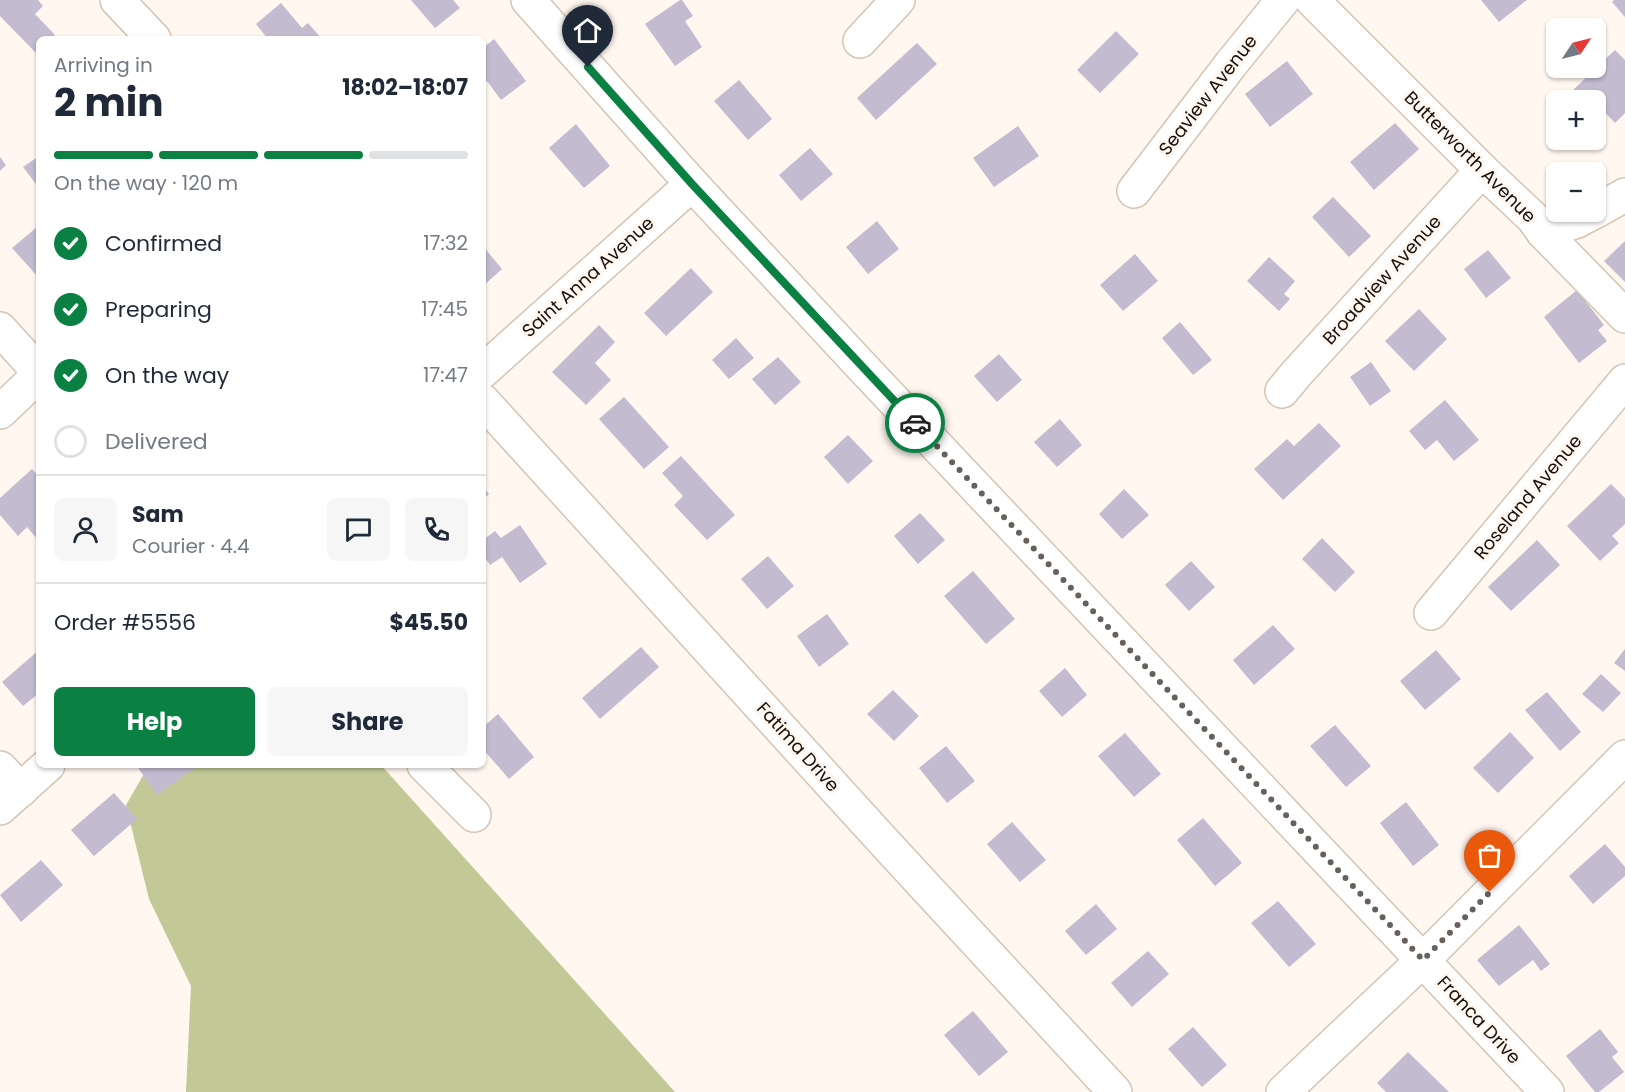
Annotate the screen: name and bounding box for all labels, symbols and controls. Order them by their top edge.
pin [562,5,613,67]
icon: home [571,14,604,47]
north arrow [1546,18,1606,78]
map controls [1546,18,1606,222]
street label: Seaview Avenue [1153,29,1263,160]
text: Arriving in [54,51,153,79]
text: 18:02–18:07 [342,72,468,103]
text: 2 min [54,75,164,130]
street label: Butterworth Avenue [1399,85,1542,228]
button: + [1546,90,1606,150]
button: − [1546,162,1606,222]
text: On the way · 120 m [54,169,238,197]
street label: Broadview Avenue [1317,209,1447,350]
street label: Saint Anna Avenue [516,211,659,343]
icon: check [54,227,87,260]
text: Confirmed [105,228,222,259]
text: 17:32 [423,229,468,257]
icon: check [54,293,87,326]
text: Preparing [105,294,212,325]
text: 17:45 [421,295,468,323]
icon: check [54,359,87,392]
text: On the way [105,360,229,391]
text: 17:47 [423,361,468,389]
courier [885,393,945,453]
icon: car [899,407,932,440]
text: Delivered [105,426,208,457]
street label: Roseland Avenue [1468,429,1587,564]
button: person [54,498,117,561]
button: chat [327,498,390,561]
button: phone [405,498,468,561]
text: Sam [132,499,184,530]
text: Courier · 4.4 [132,532,250,560]
text: Order #5556 [54,607,196,638]
text: $45.50 [389,607,468,638]
button: Help [54,687,255,756]
button: Share [267,687,468,756]
street label: Fatima Drive [751,696,845,797]
pin [1464,830,1515,892]
icon: bag [1473,839,1506,872]
street label: Franca Drive [1432,970,1527,1069]

